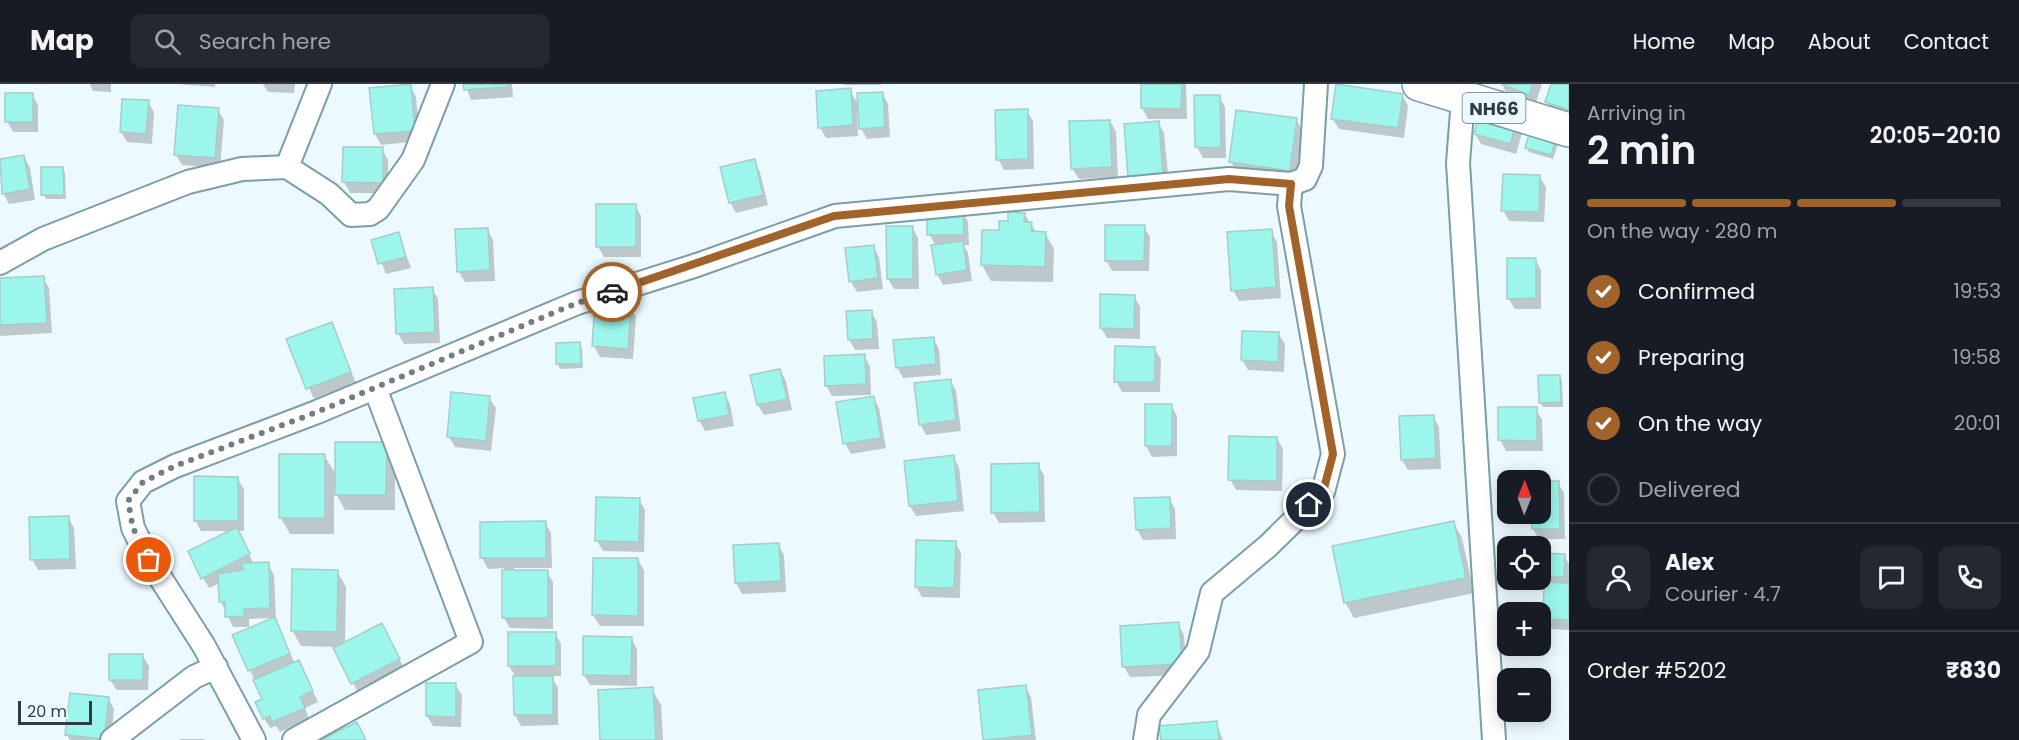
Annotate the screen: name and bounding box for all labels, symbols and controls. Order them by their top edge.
search box [130,14,550,68]
text: Map [30,21,94,60]
icon: search [151,25,184,58]
text: Search here [199,26,331,57]
text: Home [1633,27,1695,56]
text: Map [1728,27,1775,56]
text: About [1808,27,1871,56]
text: Contact [1904,27,1989,56]
road number: NH66 [1462,93,1526,123]
text: Arriving in [1587,99,1686,127]
text: 20:05–20:10 [1870,120,2001,151]
text: 2 min [1587,123,1696,178]
text: On the way · 280 m [1587,217,1777,245]
courier [582,262,642,322]
icon: check [1587,275,1620,308]
icon: car [596,276,629,309]
text: Confirmed [1638,276,1755,307]
text: 19:53 [1953,277,2001,305]
icon: check [1587,341,1620,374]
text: Preparing [1638,342,1745,373]
text: 19:58 [1953,343,2001,371]
icon: check [1587,407,1620,440]
text: On the way [1638,408,1762,439]
text: 20:01 [1954,409,2001,437]
north arrow [1497,470,1551,524]
map controls [1497,470,1551,722]
text: Delivered [1638,474,1741,505]
pin [1283,479,1334,530]
icon: home [1292,488,1325,521]
pin [123,534,174,585]
button: locate [1497,536,1551,590]
icon: bag [132,543,165,576]
button: person [1587,546,1650,609]
button: chat [1860,546,1923,609]
button: phone [1938,546,2001,609]
text: Alex [1665,547,1714,578]
text: Courier · 4.7 [1665,580,1781,608]
button: + [1497,602,1551,656]
text: Order #5202 [1587,655,1727,686]
text: ₹830 [1946,655,2001,686]
button: − [1497,668,1551,722]
scale bar [18,698,92,726]
text: 20 m [27,700,67,723]

